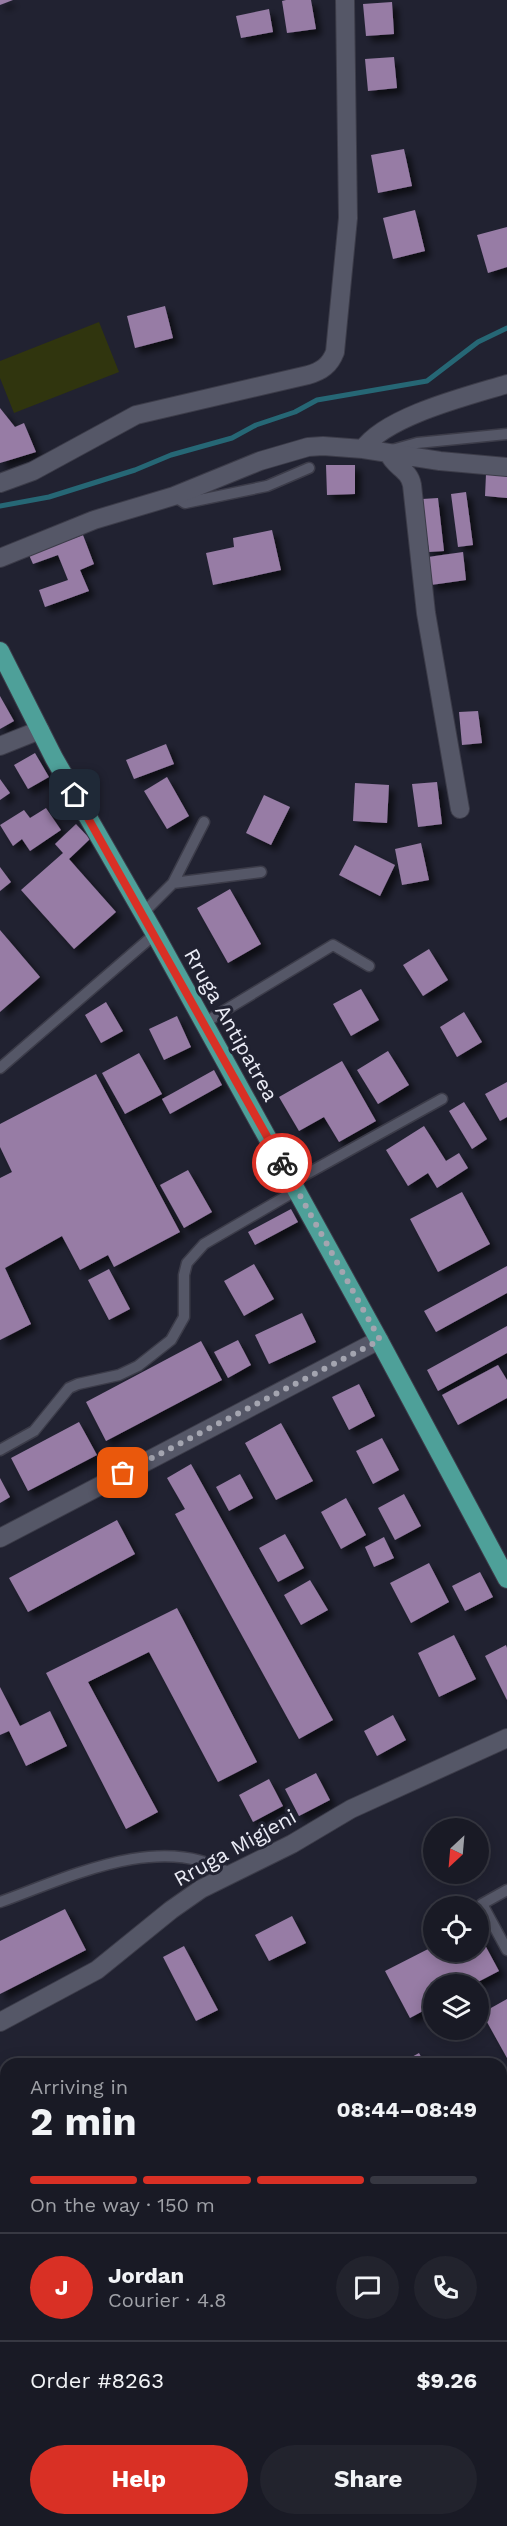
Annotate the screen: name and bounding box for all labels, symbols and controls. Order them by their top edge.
pin [49,769,100,820]
icon: home [58,778,91,811]
street label: Rruga Antipatrea [179,944,284,1106]
courier [252,1133,312,1193]
icon: bike [266,1147,299,1180]
pin [97,1447,148,1498]
icon: bag [106,1456,139,1489]
street label: Rruga Migjeni [169,1804,300,1891]
north arrow [423,1818,489,1884]
map controls [423,1818,489,2040]
button: locate [423,1896,489,1962]
button: layers [423,1974,489,2040]
text: Arriving in [30,2075,128,2099]
text: 08:44–08:49 [336,2097,477,2122]
text: 2 min [30,2099,137,2144]
text: On the way · 150 m [30,2193,215,2217]
button: chat [336,2256,399,2319]
button: phone [414,2256,477,2319]
text: Jordan [108,2263,184,2288]
text: J [55,2275,68,2300]
text: Courier · 4.8 [108,2288,227,2312]
text: Order #8263 [30,2368,164,2393]
text: $9.26 [416,2368,477,2393]
button: Help [30,2445,248,2514]
button: Share [260,2445,477,2514]

